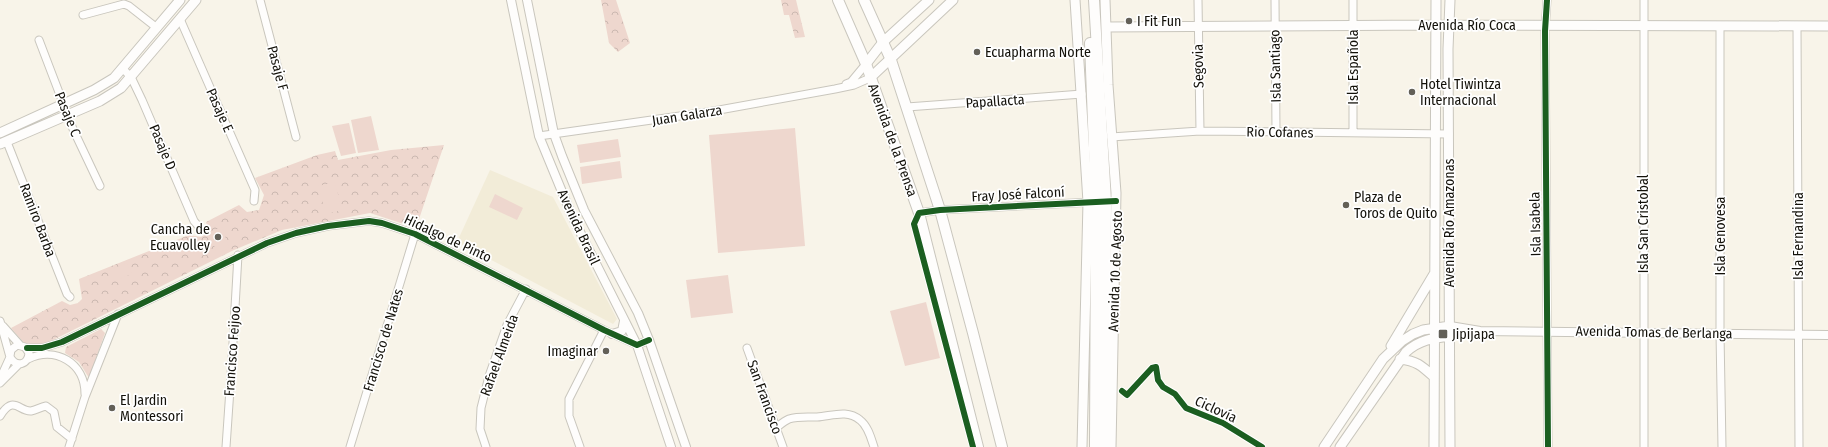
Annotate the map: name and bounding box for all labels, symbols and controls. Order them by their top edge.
place label: I Fit Fun [1137,13,1181,30]
marker: I Fit Fun [1124,16,1134,26]
street label: Avenida Río Coca [1418,17,1516,34]
street label: Isla Santiago [1266,29,1285,103]
street label: Isla Española [1345,29,1362,105]
street label: Pasaje F [263,44,292,92]
place label: Ecuapharma Norte [985,44,1091,61]
street label: Segovia [1190,44,1207,88]
marker: Ecuapharma Norte [972,47,982,57]
place label: Hotel Tiwintza Internacional [1420,76,1501,109]
street label: Avenida de la Prensa [864,81,921,199]
street label: Pasaje E [202,86,237,135]
marker: Hotel Tiwintza Internacional [1407,87,1417,97]
street label: Pasaje C [51,89,84,139]
street label: Papallacta [965,91,1025,112]
street label: Juan Galarza [651,102,724,129]
street label: Pasaje D [145,122,180,173]
street label: Rio Cofanes [1246,123,1314,142]
street label: Avenida Río Amazonas [1441,159,1458,287]
street label: Isla San Cristobal [1635,174,1652,273]
street label: Ramiro Barba [16,181,59,259]
street label: Fray José Falconí [971,184,1066,205]
street label: Avenida Brasil [554,187,604,268]
place label: Plaza de Toros de Quito [1354,189,1437,222]
street label: Isla Isabela [1526,191,1545,256]
street label: Isla Fernandina [1790,192,1807,280]
street label: Isla Genovesa [1712,196,1729,275]
marker: Plaza de Toros de Quito [1341,200,1351,210]
street label: Avenida 10 de Agosto [1105,210,1126,332]
street label: Hidalgo de Pinto [401,211,494,266]
place label: Cancha de Ecuavolley [150,221,211,254]
marker: Cancha de Ecuavolley [213,232,223,242]
street label: Francisco de Nates [360,287,407,394]
street label: Francisco Feijoo [221,305,244,397]
street label: Rafael Almeida [477,312,522,398]
street label: Avenida Tomas de Berlanga [1575,323,1733,342]
place label: Jipijapa [1452,326,1495,343]
marker: Jipijapa [1437,328,1449,340]
place label: Imaginar [548,343,598,360]
marker: Imaginar [601,346,611,356]
street label: San Francisco [743,358,786,436]
place label: El Jardin Montessori [120,392,184,425]
street label: Ciclovía [1192,392,1240,427]
marker: El Jardin Montessori [107,403,117,413]

